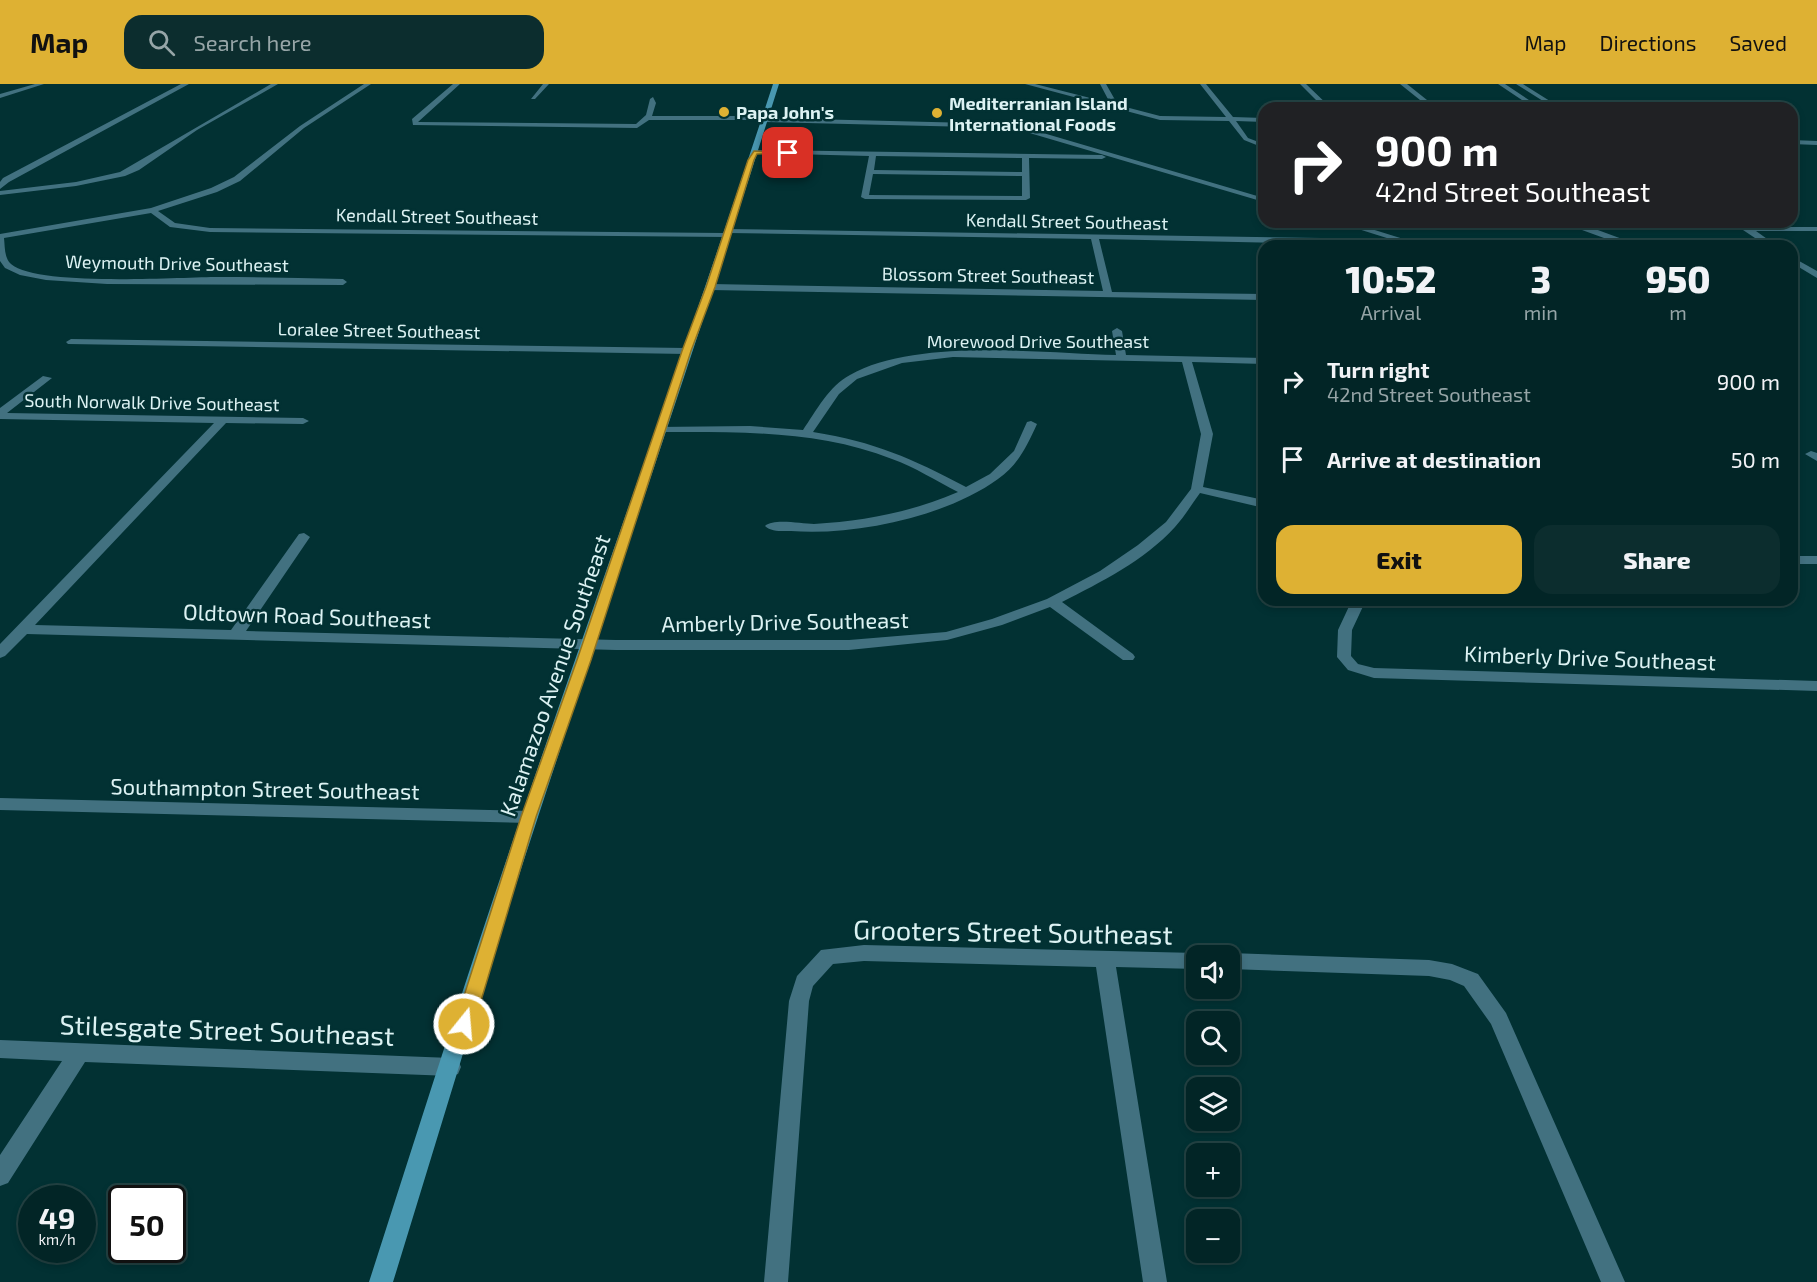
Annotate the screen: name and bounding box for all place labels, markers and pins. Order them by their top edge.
place label: Mediterranian Island International Foods [949,92,1128,135]
place label: Papa John's [736,101,834,123]
marker: Papa John's [717,105,731,119]
marker: Mediterranian Island International Foods [930,106,944,120]
pin [762,127,813,178]

